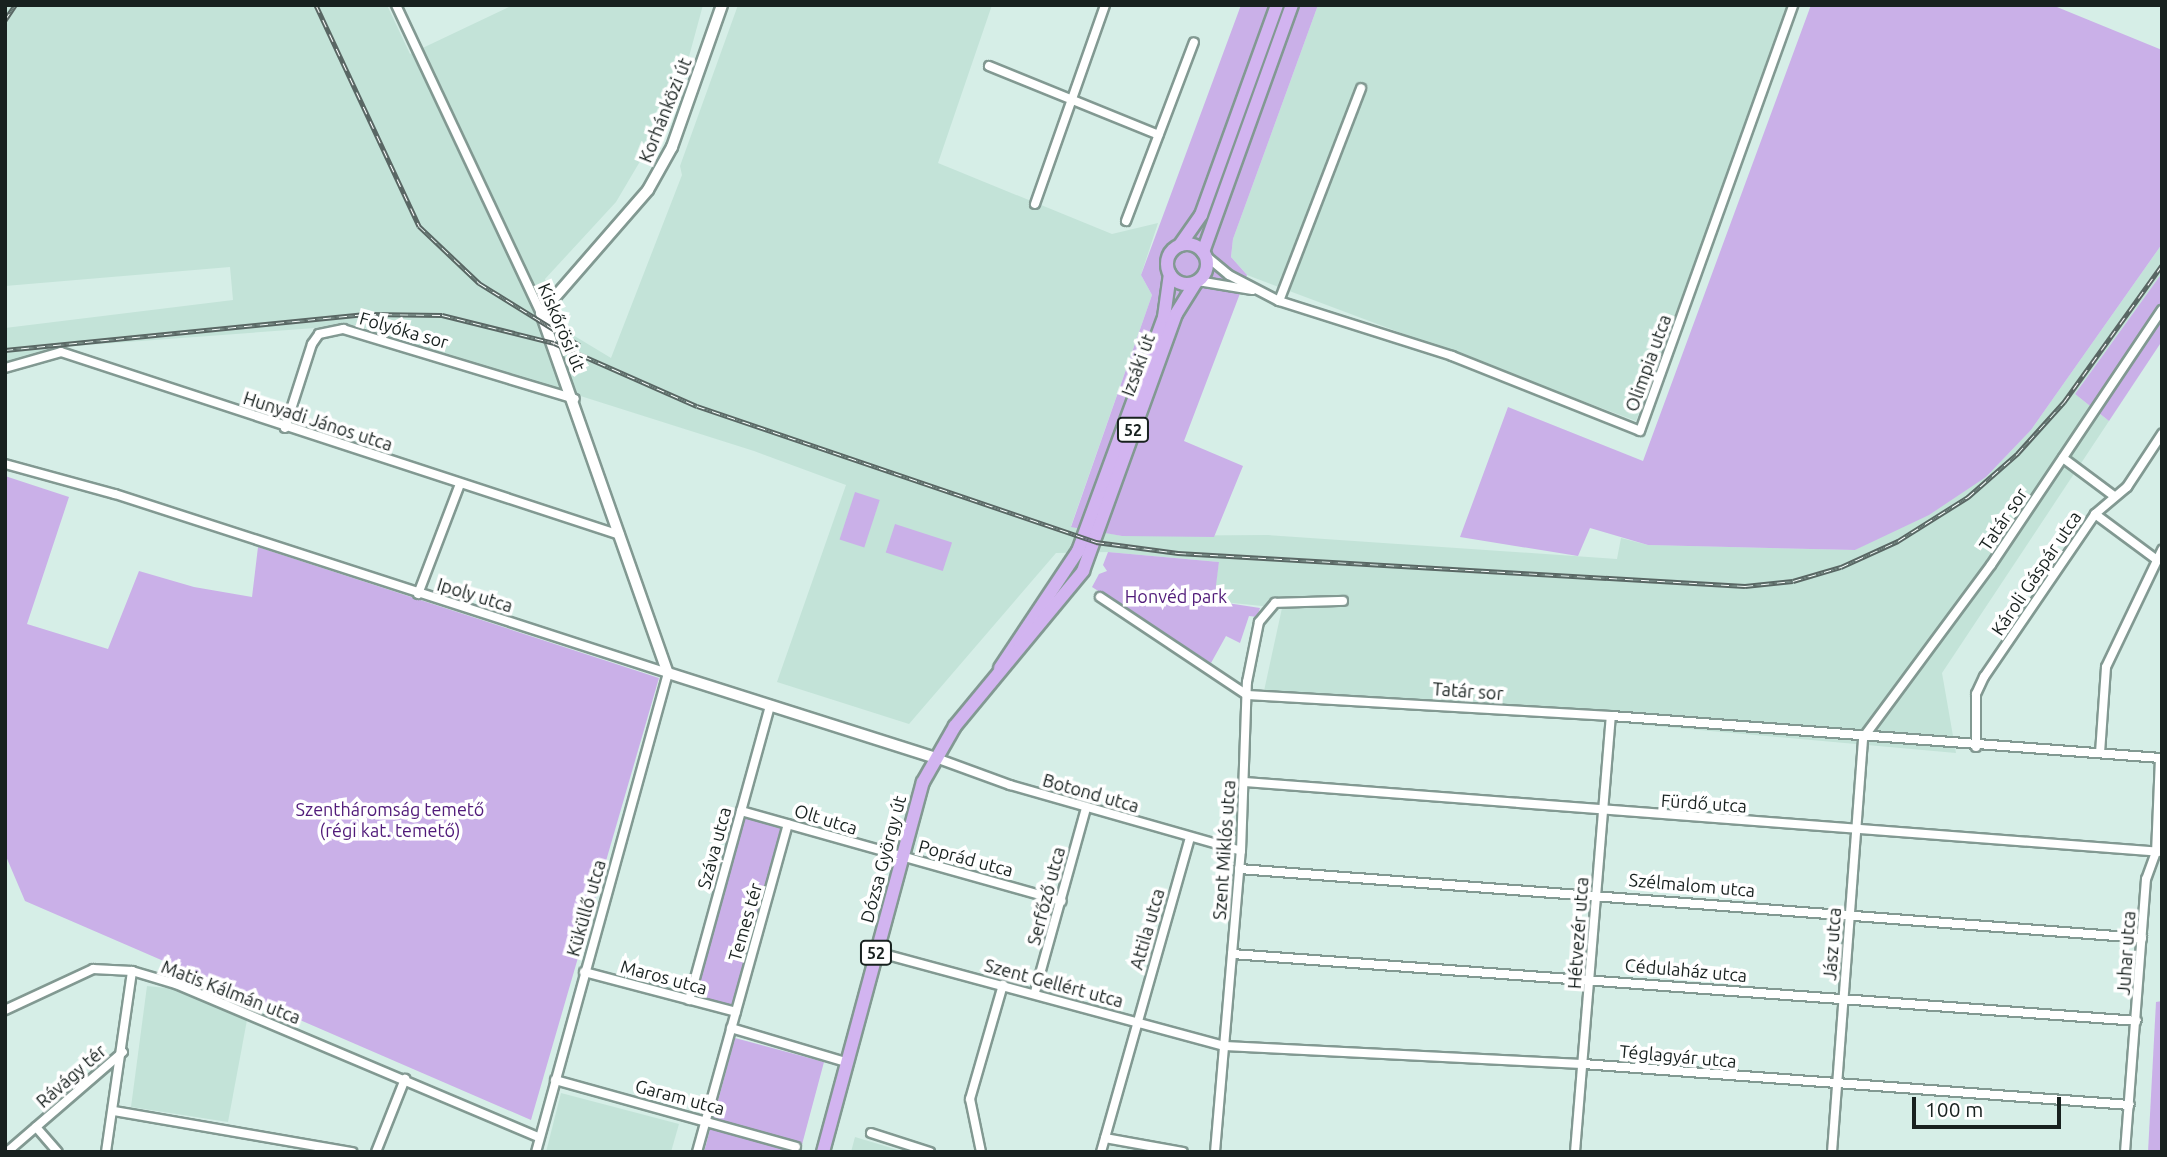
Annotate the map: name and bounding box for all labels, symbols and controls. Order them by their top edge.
street label: Korhánközi út [634,54,696,166]
street label: Kiskőrösi út [534,280,590,374]
street label: Folyóka sor [357,307,451,353]
street label: Olimpia utca [1620,311,1676,415]
street label: Izsáki út [1117,331,1159,399]
street label: Hunyadi János utca [241,387,395,455]
road number: 52 [1116,418,1150,442]
street label: Tatár sor [1974,484,2032,554]
street label: Károli Gáspár utca [1986,507,2086,639]
street label: Ipoly utca [435,573,515,617]
park label: Honvéd park [1125,585,1227,607]
street label: Tatár sor [1432,678,1504,704]
street label: Botond utca [1040,769,1142,817]
street label: Szent Miklós utca [1208,779,1240,921]
street label: Fürdő utca [1660,789,1748,817]
street label: Dózsa György út [856,793,910,925]
park label: Szentháromság temető (régi kat. temető) [296,799,484,842]
street label: Olt utca [792,799,860,839]
street label: Száva utca [693,805,735,891]
street label: Poprád utca [916,835,1016,881]
street label: Serfőző utca [1022,844,1070,948]
street label: Küküllő utca [562,857,610,959]
street label: Szélmalom utca [1628,869,1756,901]
street label: Hétvezér utca [1563,876,1593,990]
street label: Temes tér [724,880,766,964]
street label: Attila utca [1125,886,1169,972]
street label: Jász utca [1819,907,1845,981]
street label: Juhar utca [2112,910,2140,996]
road number: 52 [858,940,894,965]
street label: Szent Gellért utca [982,954,1126,1012]
street label: Cédulaház utca [1624,954,1748,986]
street label: Maros utca [618,955,710,999]
street label: Matis Kálmán utca [158,956,304,1028]
street label: Rávágy tér [32,1040,110,1112]
street label: Téglagyár utca [1619,1040,1737,1072]
street label: Garam utca [633,1075,727,1119]
scale bar [1915,1084,2064,1128]
text: 100 m [1925,1097,1983,1121]

